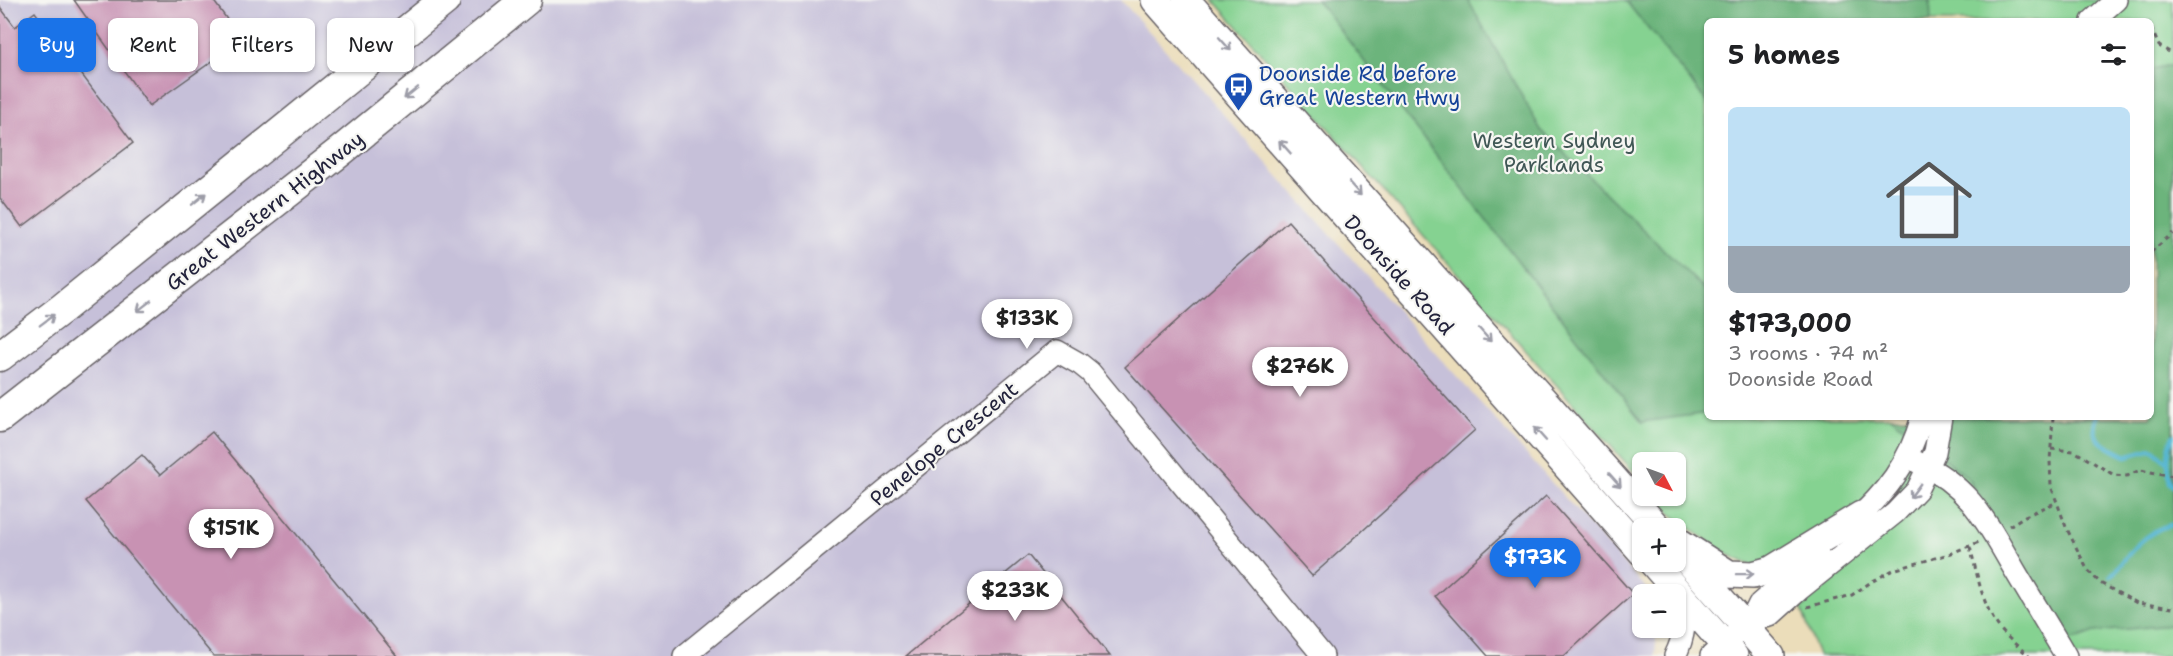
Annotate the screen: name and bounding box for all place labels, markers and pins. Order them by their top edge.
place label: Doonside Rd before Great Western Hwy [1259,60,1460,112]
bus stop icon: Doonside Rd before Great Western Hwy [1222,70,1254,112]
pin: $133K [985,299,1069,350]
pin: $276K [1258,347,1342,398]
pin: $151K [189,509,273,560]
pin: $173K [1493,538,1577,589]
pin: $233K [973,571,1057,622]

